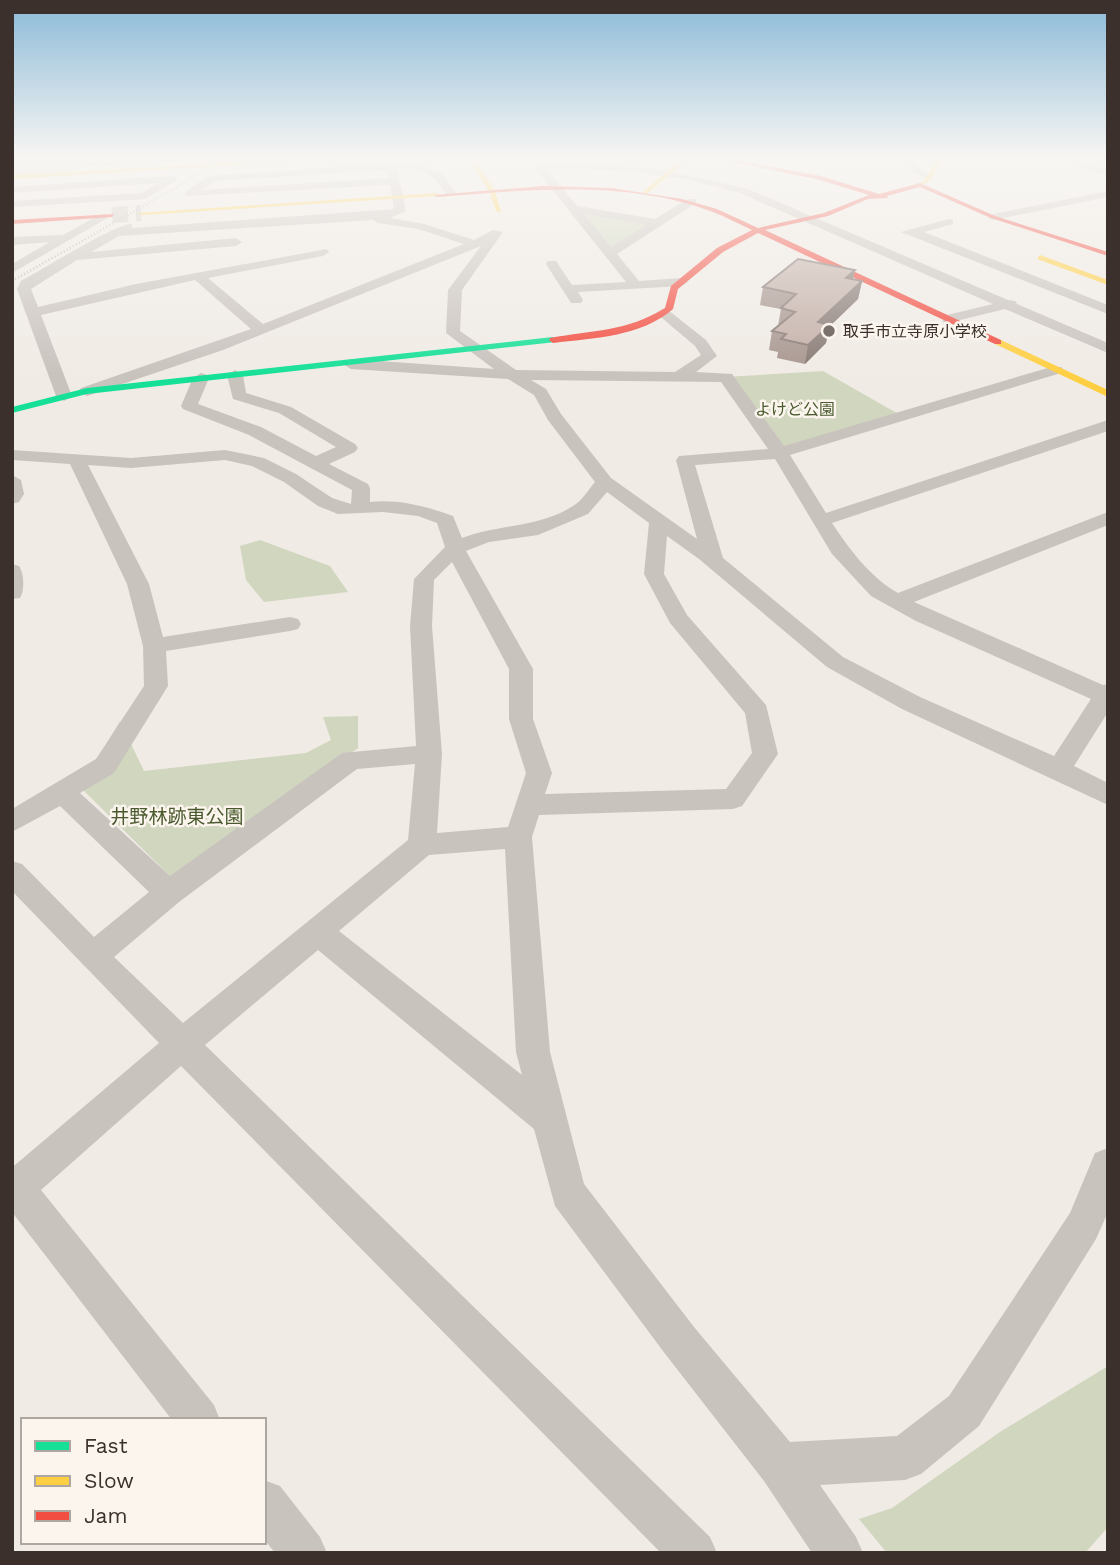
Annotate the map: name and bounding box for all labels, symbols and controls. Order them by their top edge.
place label: 取手市立寺原小学校 [843,322,987,341]
marker: 取手市立寺原小学校 [821,323,837,339]
park label: よけど公園 [755,400,835,419]
park label: 井野林跡東公園 [110,805,244,828]
legend [21,1418,266,1544]
text: Fast [84,1433,128,1458]
text: Slow [84,1468,134,1493]
text: Jam [84,1503,127,1528]

